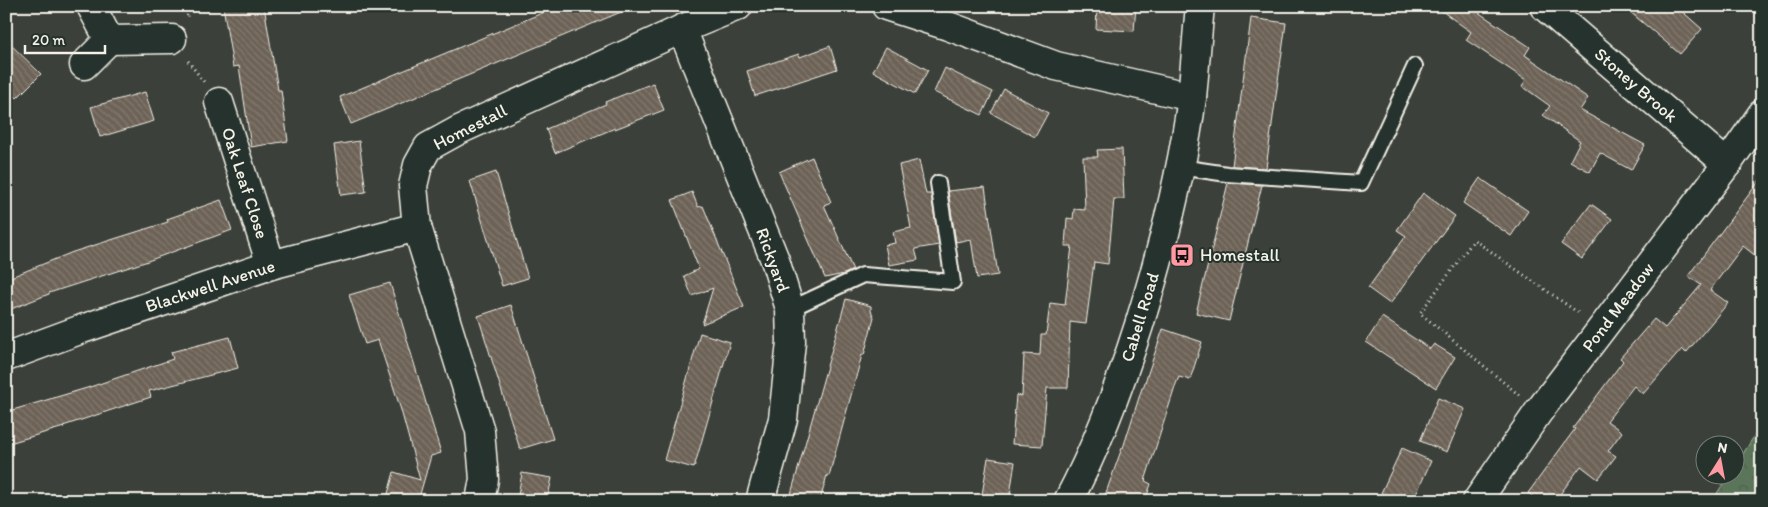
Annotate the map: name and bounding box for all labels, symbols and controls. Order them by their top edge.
scale bar [25,22,105,54]
text: 20 m [32,31,66,49]
street label: Stoney Brook [1590,43,1682,127]
street label: Homestall [430,99,510,155]
street label: Oak Leaf Close [217,124,273,242]
street label: Rickyard [751,225,795,296]
bus stop icon: Homestall [1169,242,1195,268]
place label: Homestall [1200,244,1280,266]
street label: Blackwell Avenue [142,255,278,317]
street label: Pond Meadow [1577,258,1659,356]
street label: Cabell Road [1116,270,1164,364]
north arrow [1696,434,1746,484]
text: N [1716,438,1729,457]

